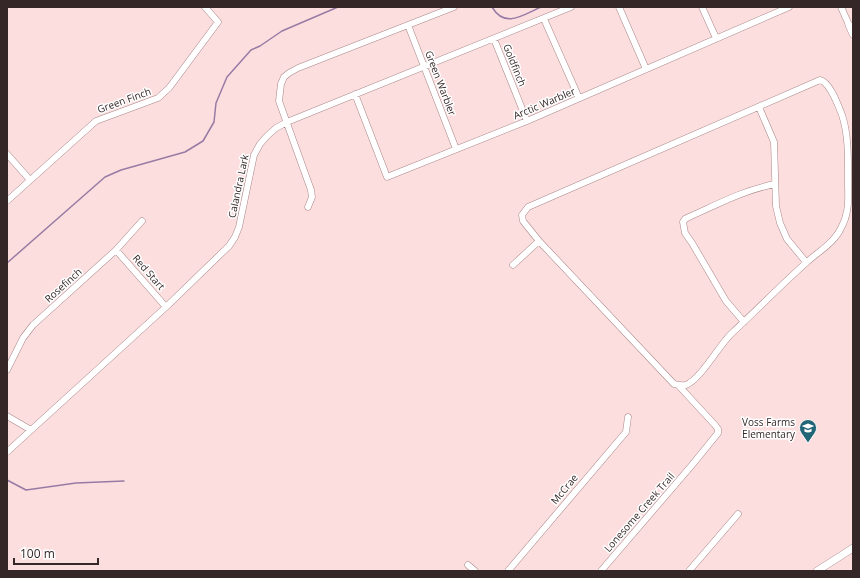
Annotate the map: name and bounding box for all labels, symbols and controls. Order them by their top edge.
street label: Goldfinch [500,42,530,88]
street label: Green Warbler [422,48,460,118]
street label: Green Finch [95,84,153,116]
street label: Arctic Warbler [511,84,577,122]
street label: Calandra Lark [224,152,252,219]
street label: Red Start [130,251,169,293]
street label: Rosefinch [41,265,85,305]
place label: Voss Farms Elementary [742,415,796,441]
school or university icon: Voss Farms Elementary [798,418,818,443]
street label: Lonesome Creek Trail [601,469,677,555]
street label: McCrae [547,471,581,507]
scale bar [14,540,98,566]
text: 100 m [20,545,55,562]

